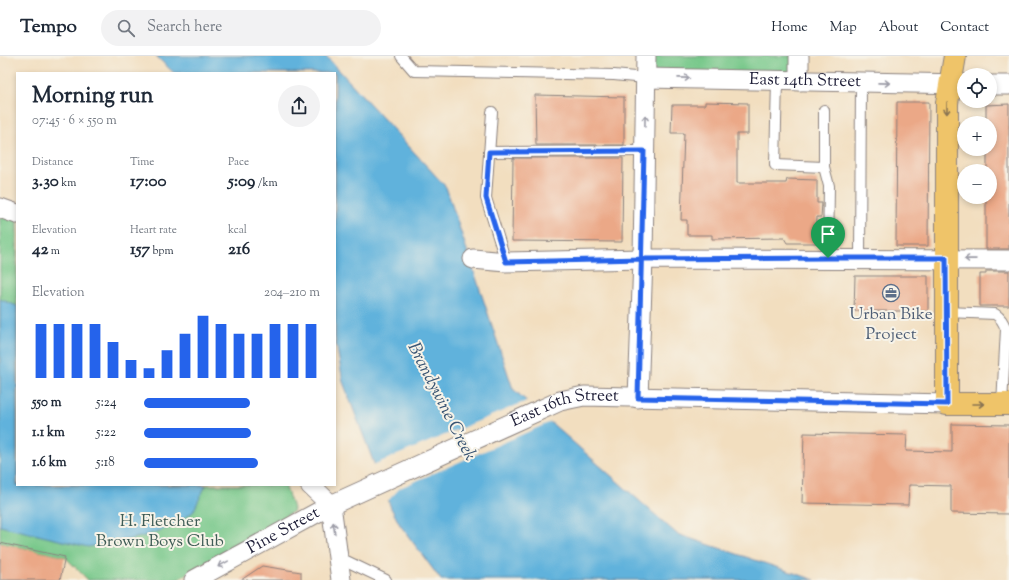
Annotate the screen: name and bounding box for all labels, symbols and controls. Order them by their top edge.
search box [101,10,381,46]
text: Tempo [20,14,77,41]
icon: search [115,17,137,39]
text: Search here [147,17,222,38]
text: Home [771,18,808,38]
text: Map [830,18,857,38]
text: About [879,18,918,38]
text: Contact [940,18,989,38]
street label: East 14th Street [749,68,861,94]
map controls [957,68,997,204]
button: locate [957,68,997,108]
one-way arrow [677,75,690,82]
one-way arrow [877,79,890,86]
text: Morning run [32,81,154,113]
button: share [278,85,320,127]
one-way arrow [944,101,951,114]
text: 07:45 · 6 × 550 m [32,112,117,130]
one-way arrow [641,115,649,128]
button: + [957,116,997,156]
text: Distance [32,154,73,170]
text: Time [130,154,154,170]
text: Pace [228,154,249,170]
button: − [957,164,997,204]
text: 3.30 [32,170,59,194]
text: 17:00 [130,170,167,194]
text: 5:09 [228,170,255,194]
text: km [59,175,76,191]
text: /km [255,175,278,191]
pin [811,217,845,258]
text: Elevation [32,222,77,238]
text: Heart rate [130,222,177,238]
text: kcal [228,222,247,238]
icon: arrive [817,223,839,245]
text: 42 [32,238,49,262]
text: 157 [130,238,150,262]
text: 216 [228,238,250,262]
text: m [49,243,60,259]
text: bpm [150,243,174,259]
one-way arrow [964,255,977,263]
office icon: Urban Bike Project [881,283,901,303]
text: Elevation [32,284,85,302]
text: 204–210 m [264,284,320,302]
place label: Urban Bike Project [849,303,933,347]
water label: Brandywine Creek [400,338,482,466]
street label: East 16th Street [507,384,619,434]
text: 550 m [32,394,61,412]
text: 5:24 [96,394,116,412]
one-way arrow [971,400,984,408]
text: 1.1 km [32,424,65,442]
text: 5:22 [96,424,116,442]
text: 1.6 km [32,454,67,472]
text: 5:18 [96,454,115,472]
street label: Pine Street [243,501,324,561]
park label: H. Fletcher Brown Boys Club [96,510,224,554]
one-way arrow [330,522,338,535]
one-way arrow [217,561,229,568]

